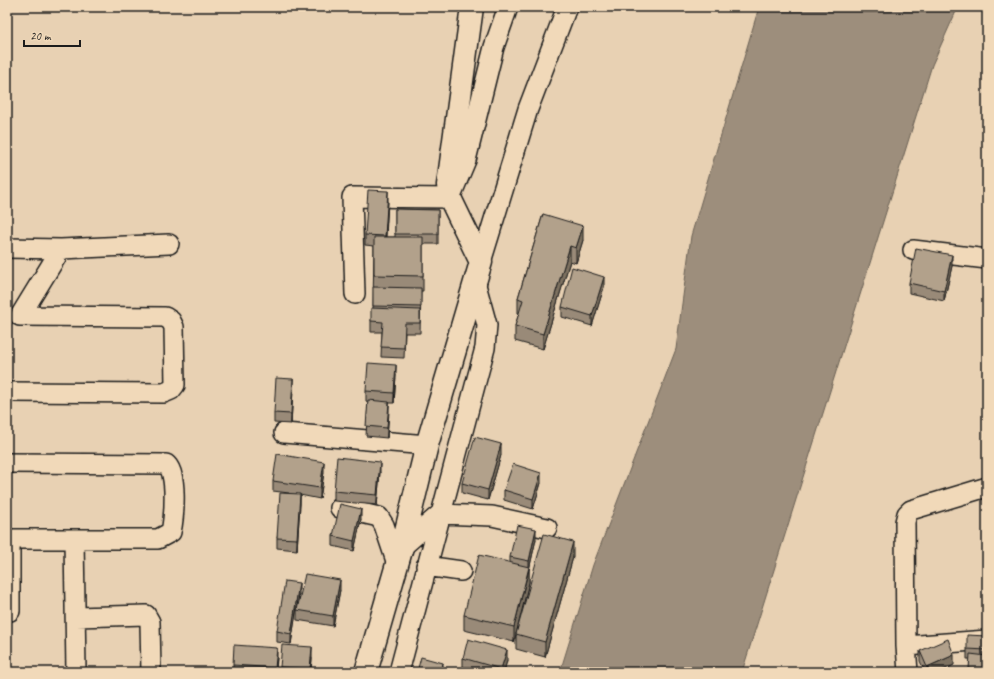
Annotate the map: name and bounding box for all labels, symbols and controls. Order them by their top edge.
scale bar [24,22,80,48]
text: 20 m [30,28,52,44]

